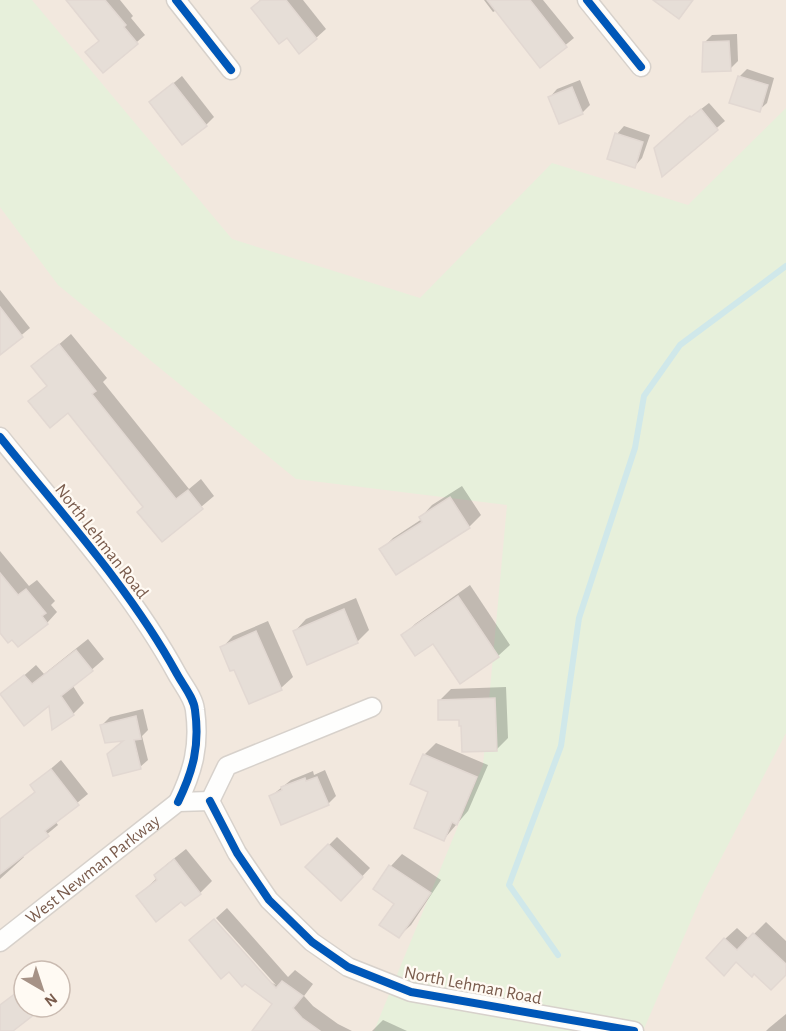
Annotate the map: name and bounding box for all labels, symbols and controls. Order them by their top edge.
street label: North Lehman Road [51,481,151,602]
street label: West Newman Parkway [23,812,164,928]
north arrow [12,959,72,1019]
street label: North Lehman Road [402,964,543,1008]
text: N [41,990,60,1010]

